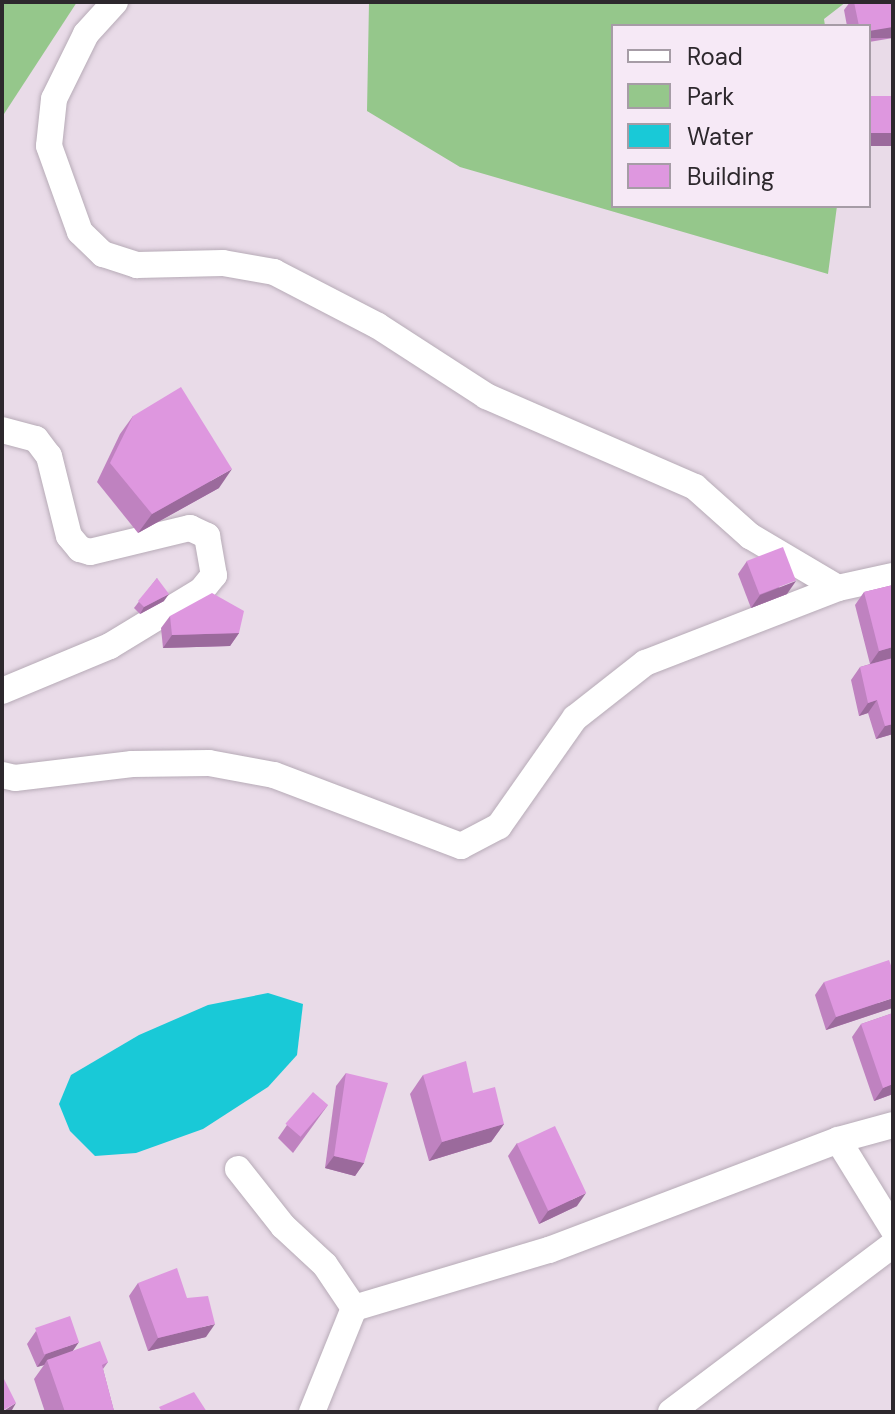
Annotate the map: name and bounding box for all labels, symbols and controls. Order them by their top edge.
legend [611,24,871,208]
text: Road [687,41,743,72]
text: Park [687,81,734,112]
text: Water [687,121,753,152]
text: Building [687,161,774,192]

